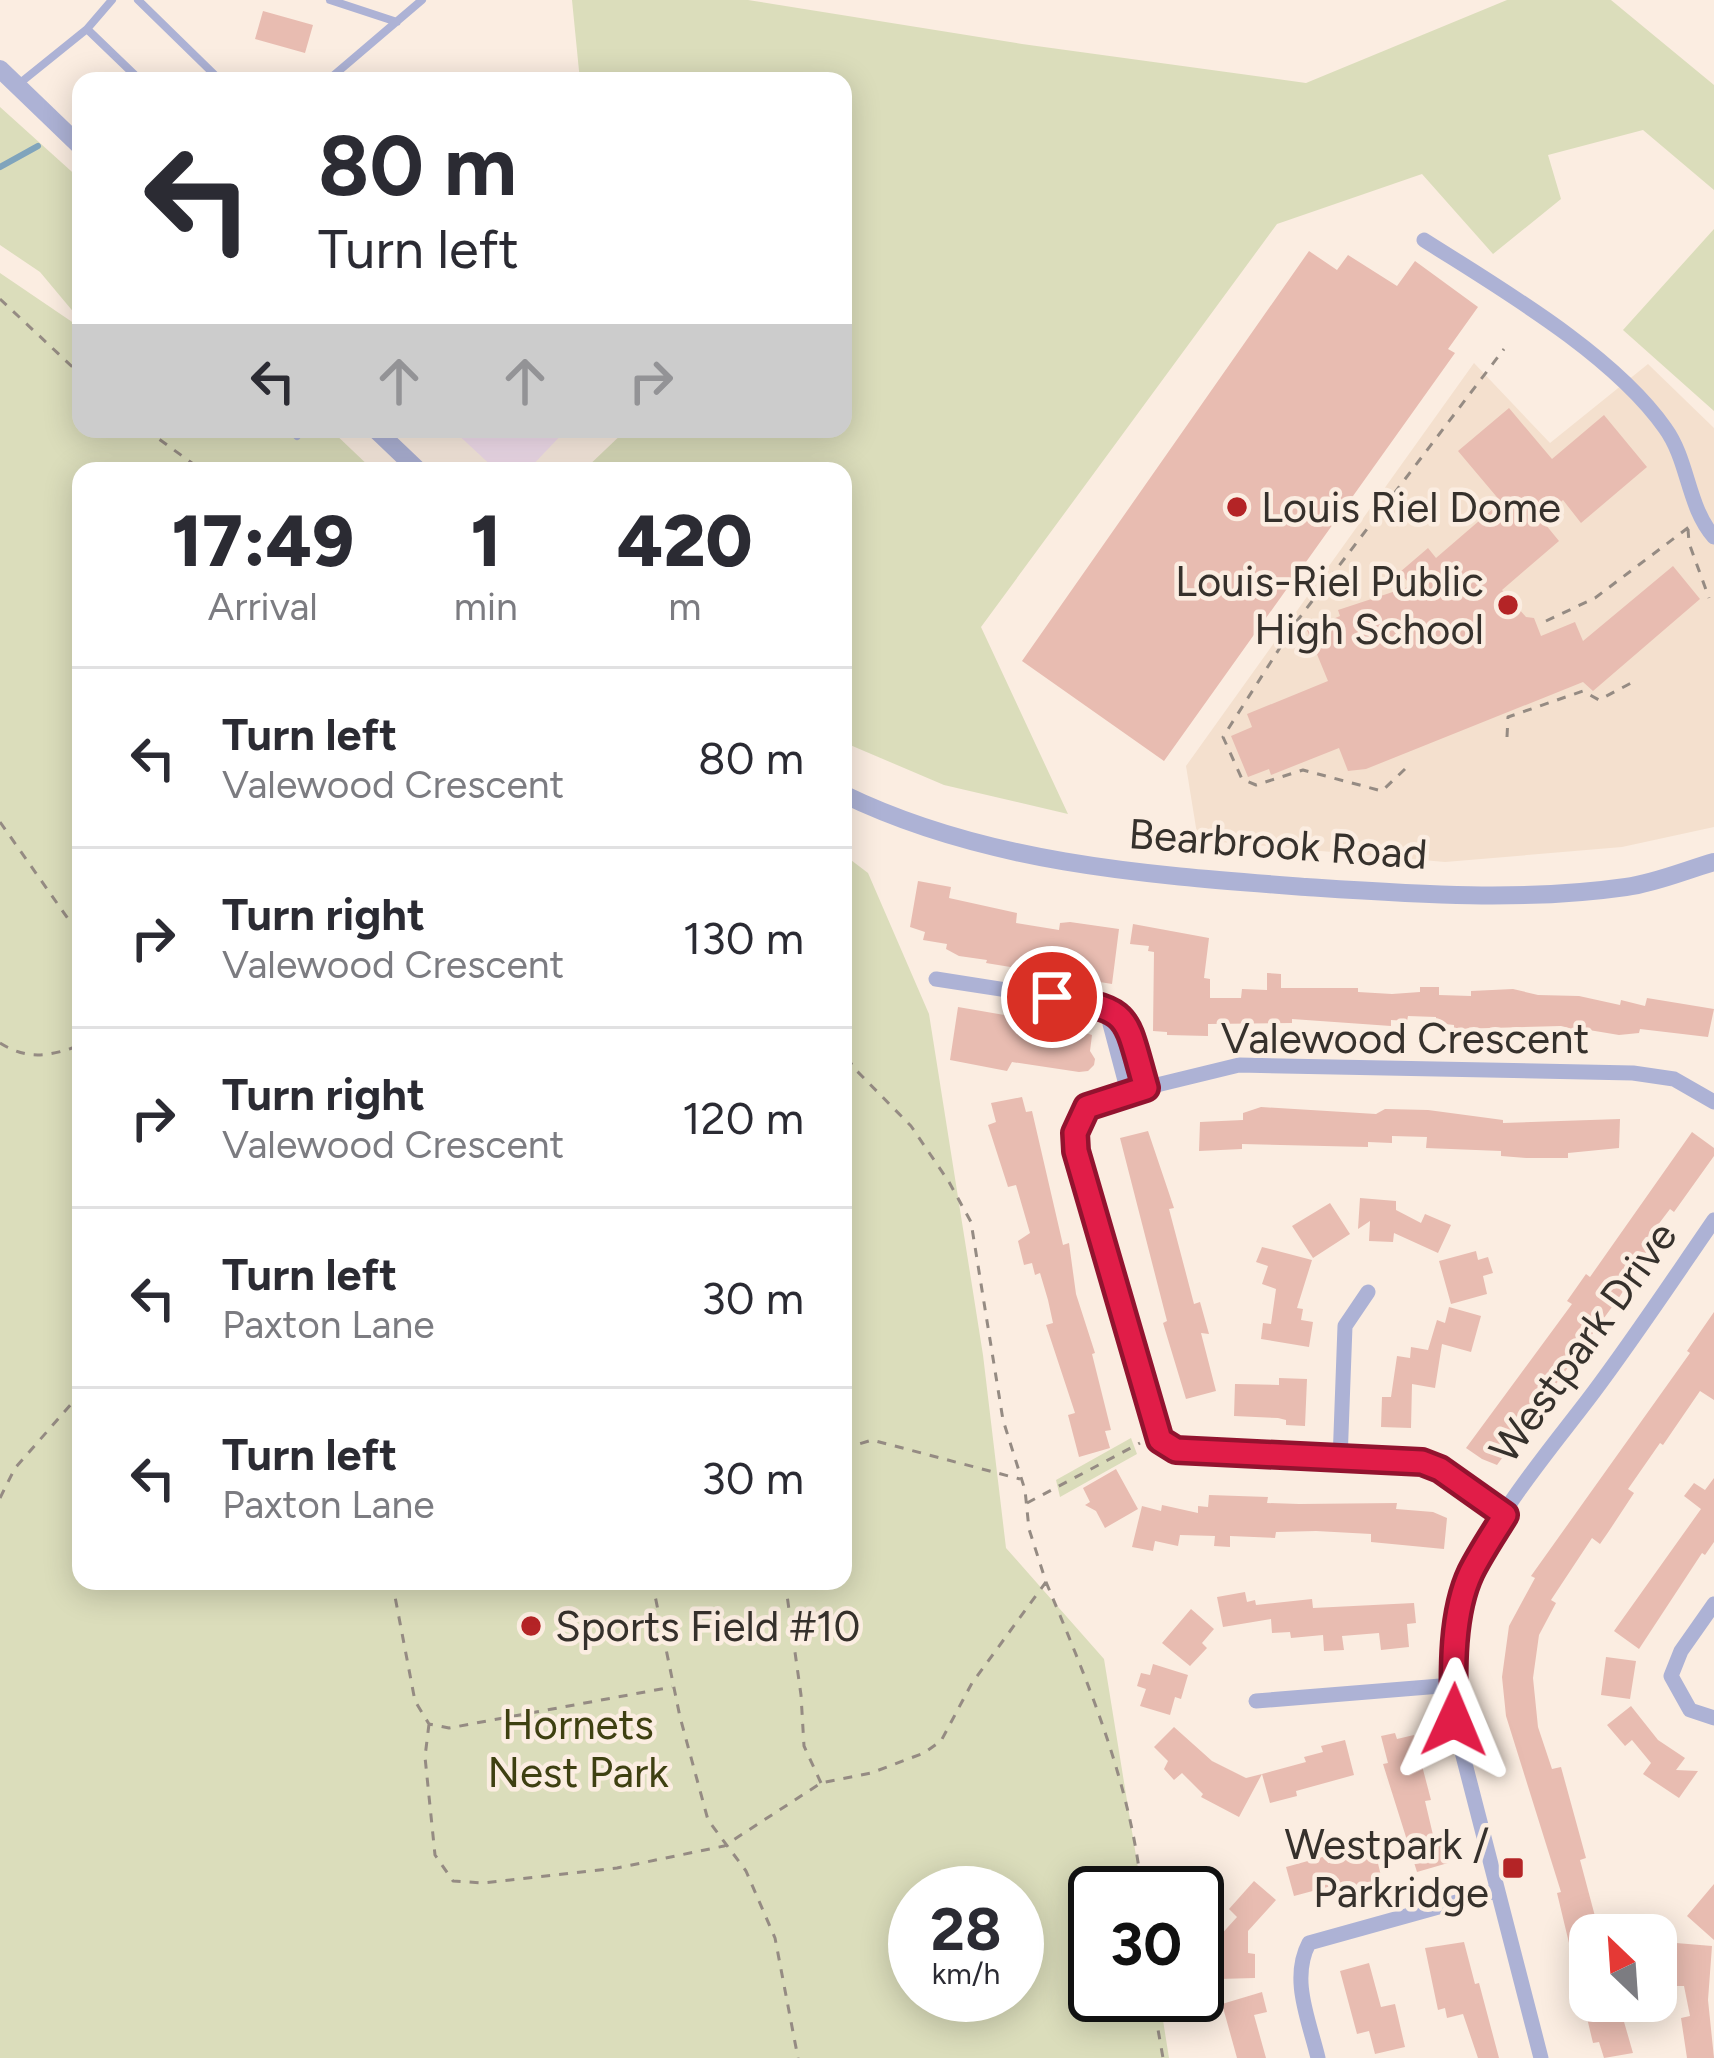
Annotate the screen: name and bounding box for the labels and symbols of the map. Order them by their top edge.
place label: Louis Riel Dome [1261,482,1561,533]
marker: Louis Riel Dome [1224,494,1250,520]
place label: Louis-Riel Public High School [1175,556,1484,655]
marker: Louis-Riel Public High School [1495,592,1521,618]
street label: Bearbrook Road [1127,808,1429,880]
pin [1001,946,1103,1048]
street label: Valewood Crescent [1221,1013,1589,1064]
street label: Westpark Drive [1479,1212,1687,1472]
place label: Sports Field #10 [555,1601,860,1652]
marker: Sports Field #10 [518,1613,544,1639]
position arrow [1391,1657,1517,1783]
park label: Hornets Nest Park [487,1699,669,1798]
place label: Westpark / Parkridge [1284,1819,1489,1918]
marker: Westpark / Parkridge [1500,1855,1526,1881]
speed limit sign: 30 [1068,1866,1224,2022]
north arrow [1569,1914,1677,2022]

